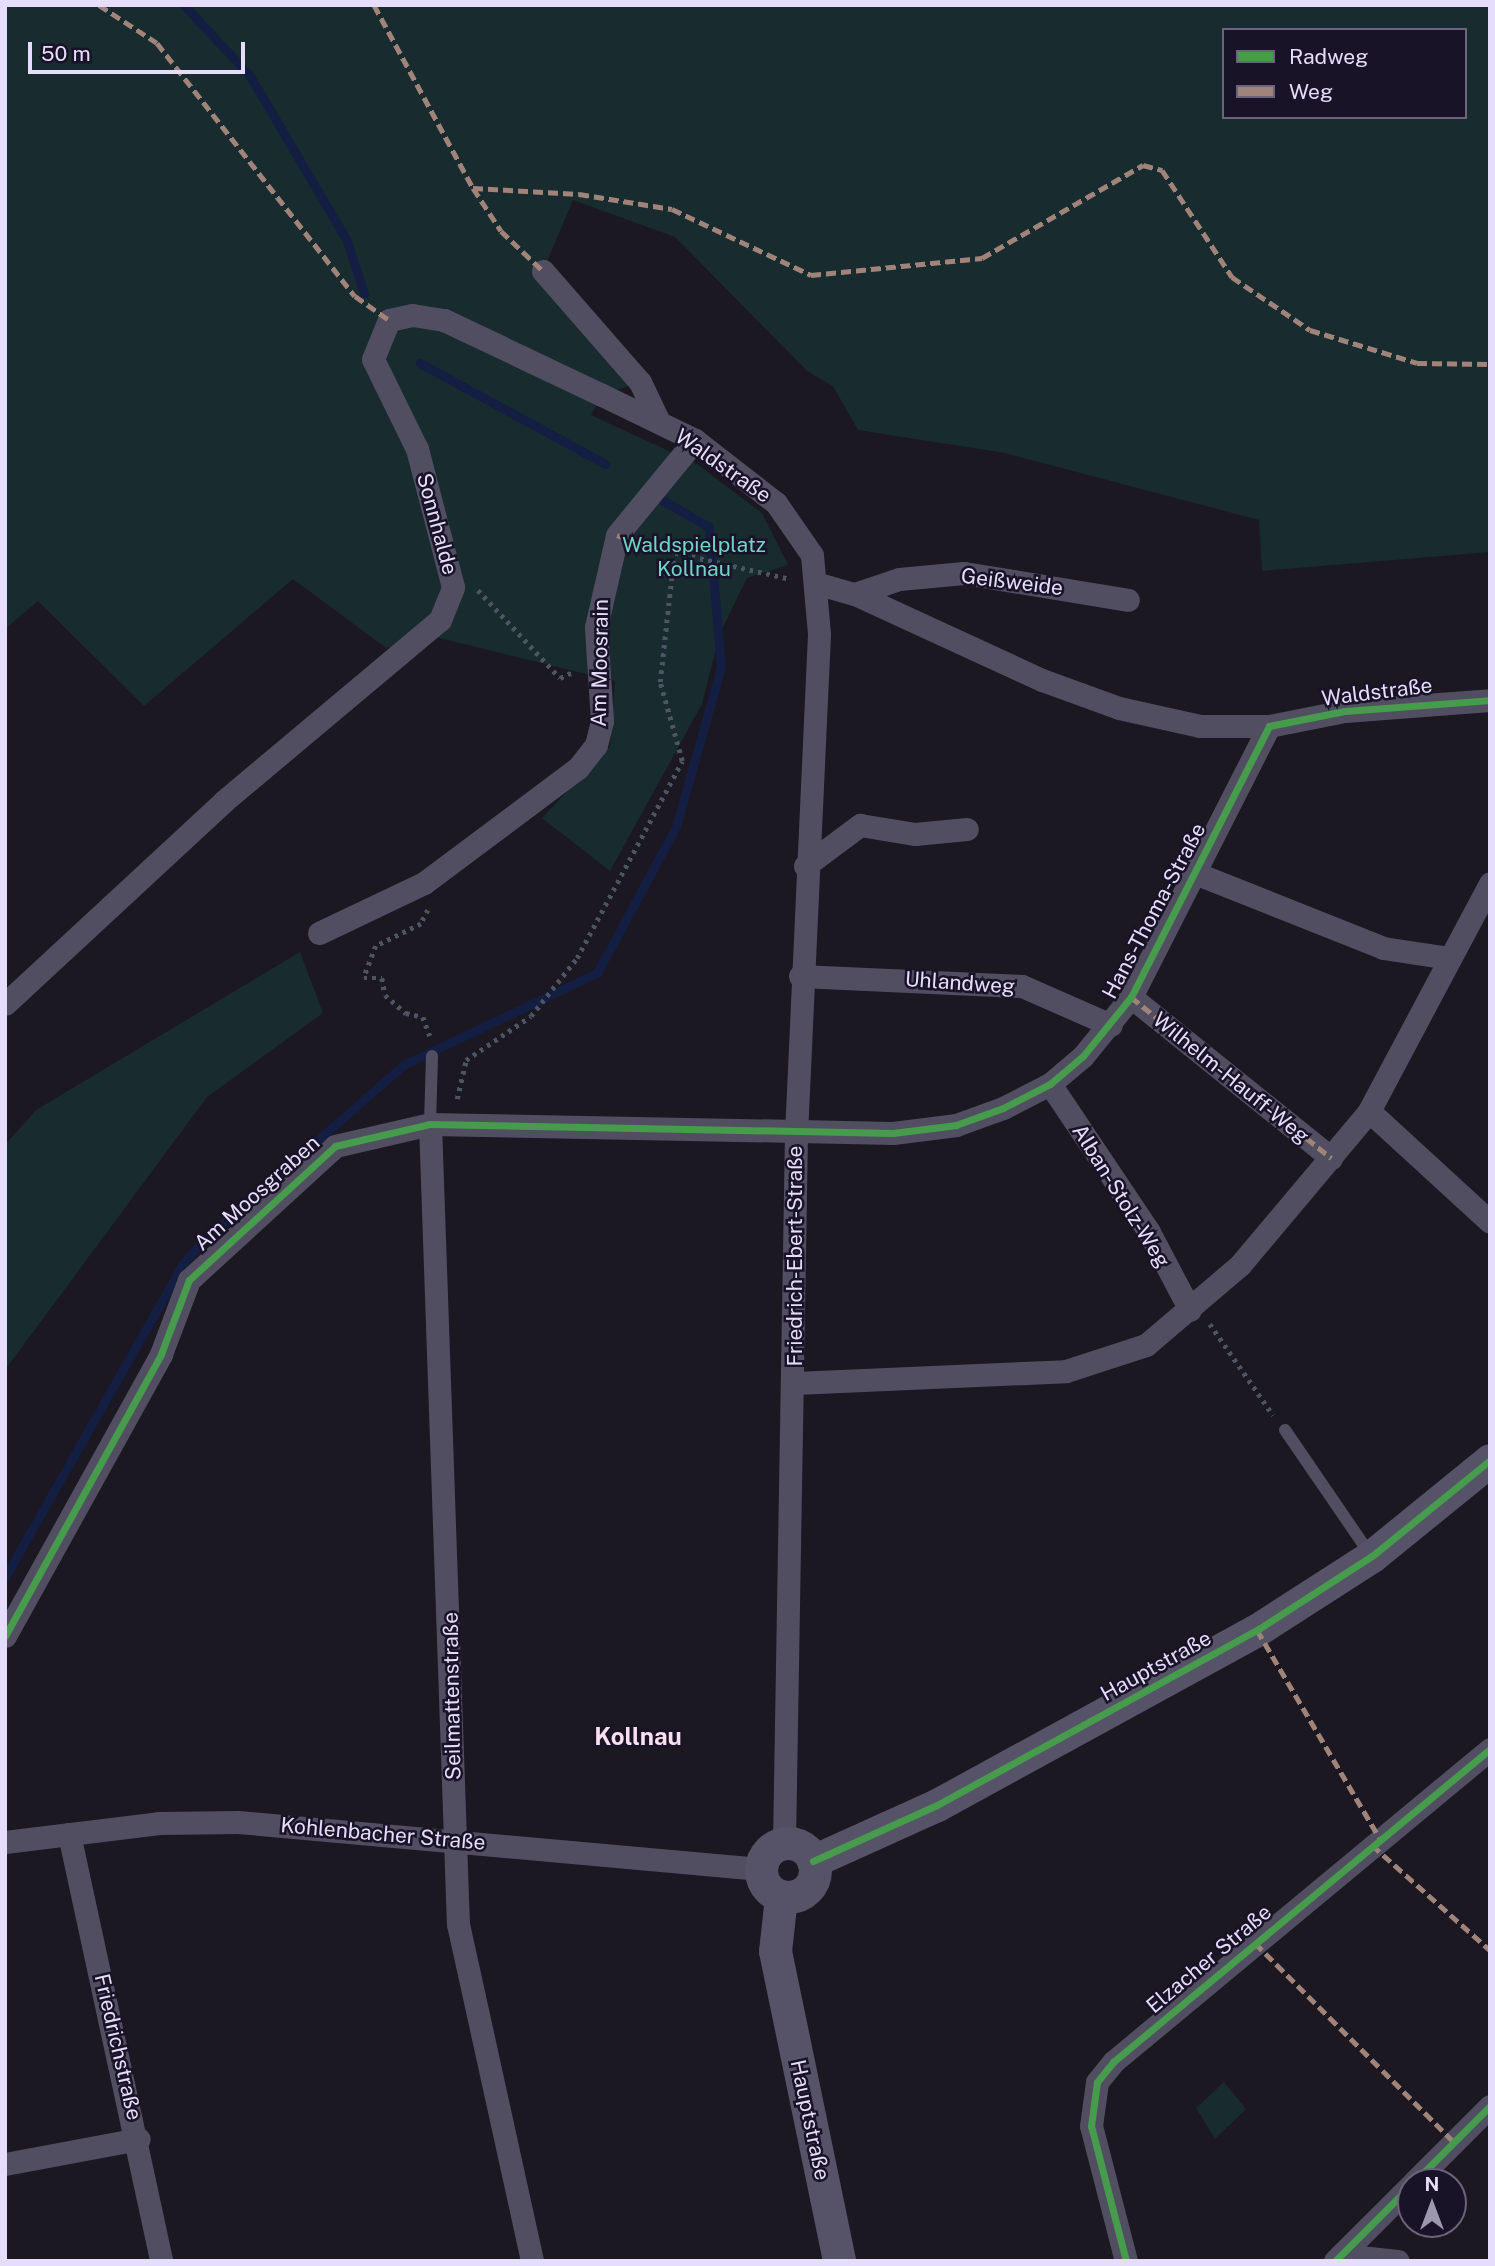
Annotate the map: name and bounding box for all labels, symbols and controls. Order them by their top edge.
scale bar [32,28,248,72]
legend [1222,28,1467,119]
text: 50 m [41,41,91,66]
text: Radweg [1289,44,1368,69]
text: Weg [1289,79,1333,104]
street label: Waldstraße [670,424,776,508]
street label: Sonnhalde [411,470,463,578]
park label: Waldspielplatz Kollnau [622,532,766,582]
street label: Geißweide [960,563,1064,601]
street label: Am Moosrain [586,599,614,727]
street label: Waldstraße [1320,673,1434,711]
street label: Hans-Thoma-Straße [1097,819,1211,1003]
street label: Uhlandweg [904,967,1016,999]
street label: Wilhelm-Hauff-Weg [1148,1007,1314,1149]
street label: Alban-Stolz-Weg [1067,1120,1175,1272]
street label: Am Moosgraben [189,1130,325,1256]
street label: Friedrich-Ebert-Straße [782,1146,808,1366]
street label: Seilmattenstraße [438,1612,466,1780]
street label: Hauptstraße [1096,1625,1216,1707]
district label: Kollnau [594,1723,682,1751]
street label: Kohlenbacher Straße [279,1812,487,1856]
street label: Elzacher Straße [1141,1899,1277,2019]
street label: Friedrichstraße [89,1971,147,2123]
street label: Hauptstraße [785,2058,835,2182]
north arrow [1397,2168,1467,2238]
text: N [1425,2173,1439,2195]

